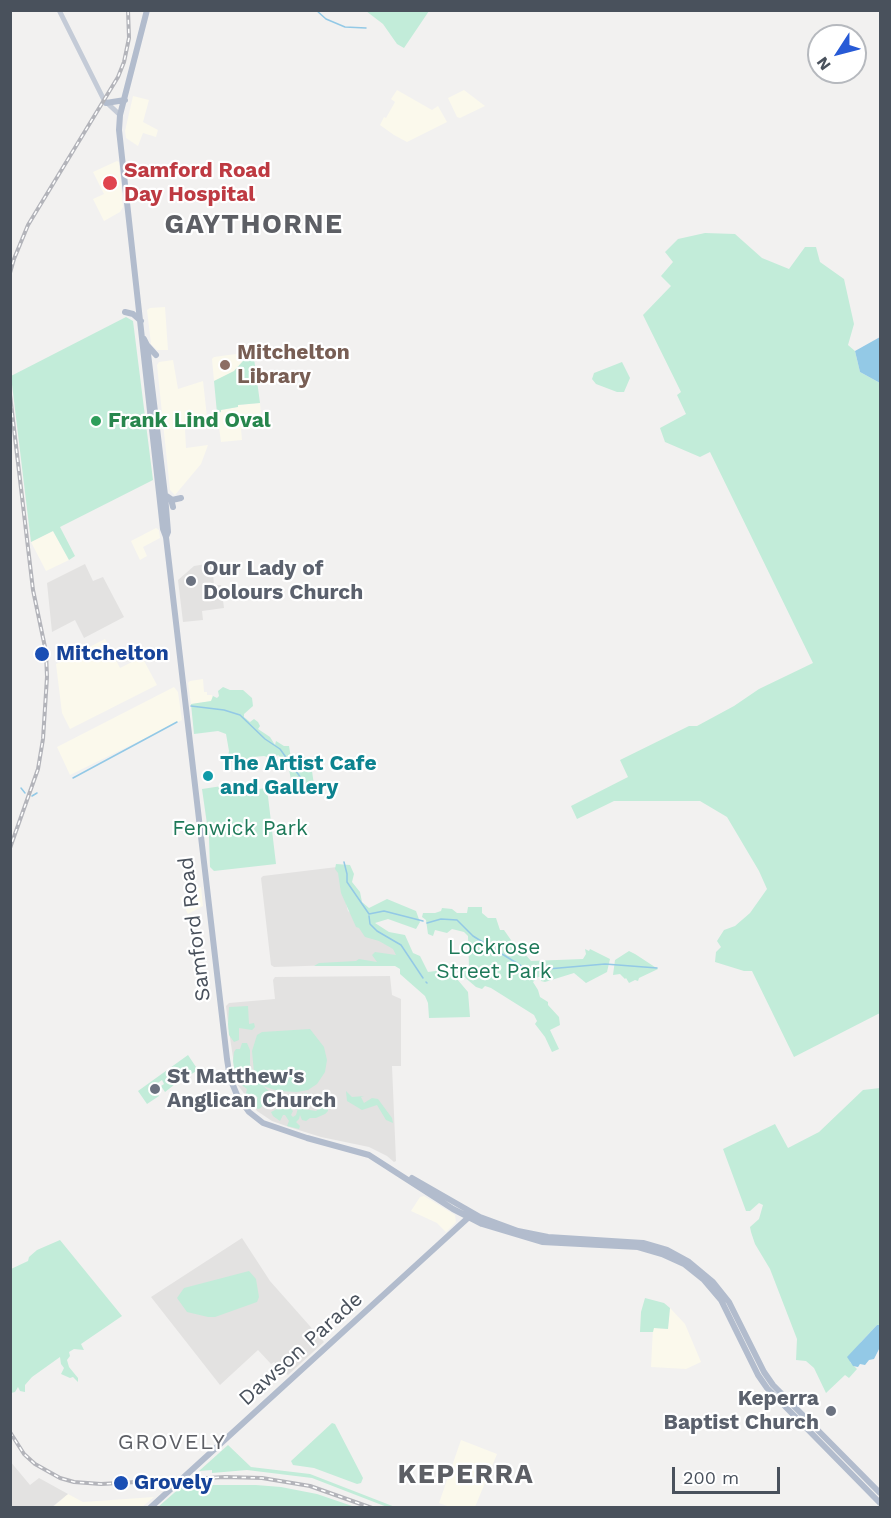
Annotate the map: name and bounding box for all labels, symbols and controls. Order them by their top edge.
north arrow [807,24,867,84]
text: N [812,53,835,74]
place label: Samford Road Day Hospital [124,158,271,208]
marker: Samford Road Day Hospital [101,174,119,192]
district label: GAYTHORNE [165,209,343,241]
place label: Mitchelton Library [237,340,350,390]
marker: Mitchelton Library [218,358,232,372]
place label: Frank Lind Oval [108,408,271,434]
marker: Frank Lind Oval [89,414,103,428]
place label: Our Lady of Dolours Church [203,556,363,606]
marker: Our Lady of Dolours Church [184,574,198,588]
place label: Mitchelton [56,641,169,667]
marker: Mitchelton [33,645,51,663]
place label: The Artist Cafe and Gallery [220,751,377,801]
marker: The Artist Cafe and Gallery [201,769,215,783]
park label: Fenwick Park [172,816,308,842]
street label: Samford Road [174,855,216,1003]
park label: Lockrose Street Park [436,935,552,985]
place label: St Matthew's Anglican Church [167,1064,336,1114]
marker: St Matthew's Anglican Church [148,1082,162,1096]
street label: Dawson Parade [234,1287,368,1411]
place label: Keperra Baptist Church [664,1386,819,1436]
marker: Keperra Baptist Church [824,1404,838,1418]
district label: GROVELY [118,1430,226,1456]
scale bar [675,1455,783,1493]
district label: KEPERRA [398,1459,534,1491]
text: 200 m [683,1467,739,1488]
place label: Grovely [134,1470,213,1496]
marker: Grovely [112,1474,130,1492]

